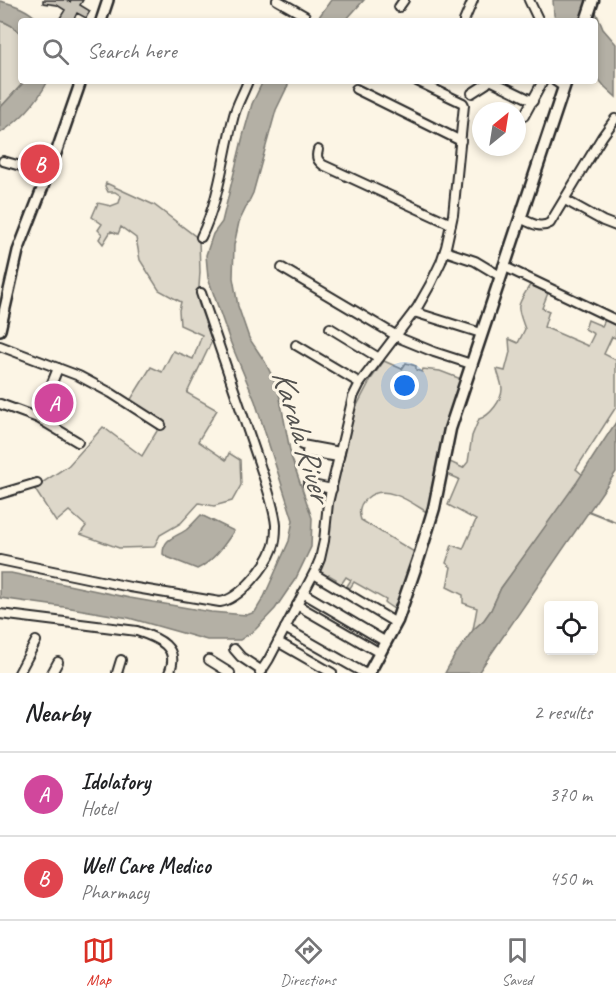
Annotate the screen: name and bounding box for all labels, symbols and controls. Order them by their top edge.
search box [18,18,598,84]
icon: search [39,35,72,68]
text: Search here [87,37,177,65]
north arrow [472,102,526,156]
pin: B [20,142,60,186]
water label: Karala River [263,364,343,511]
your location [390,371,419,400]
pin: A [34,380,74,426]
map controls [544,601,598,655]
button: locate [544,601,598,655]
text: Nearby [24,696,89,729]
text: 2 results [533,700,592,725]
text: Idolatory [81,768,150,796]
text: A [38,782,49,807]
text: 370 m [549,782,592,807]
text: Hotel [81,796,116,821]
text: Well Care Medico [81,852,211,880]
text: B [38,866,49,891]
text: 450 m [549,866,592,891]
text: Pharmacy [81,880,149,905]
tab: Map [82,934,115,990]
tab: Directions [280,934,336,990]
tab: Saved [501,934,534,990]

